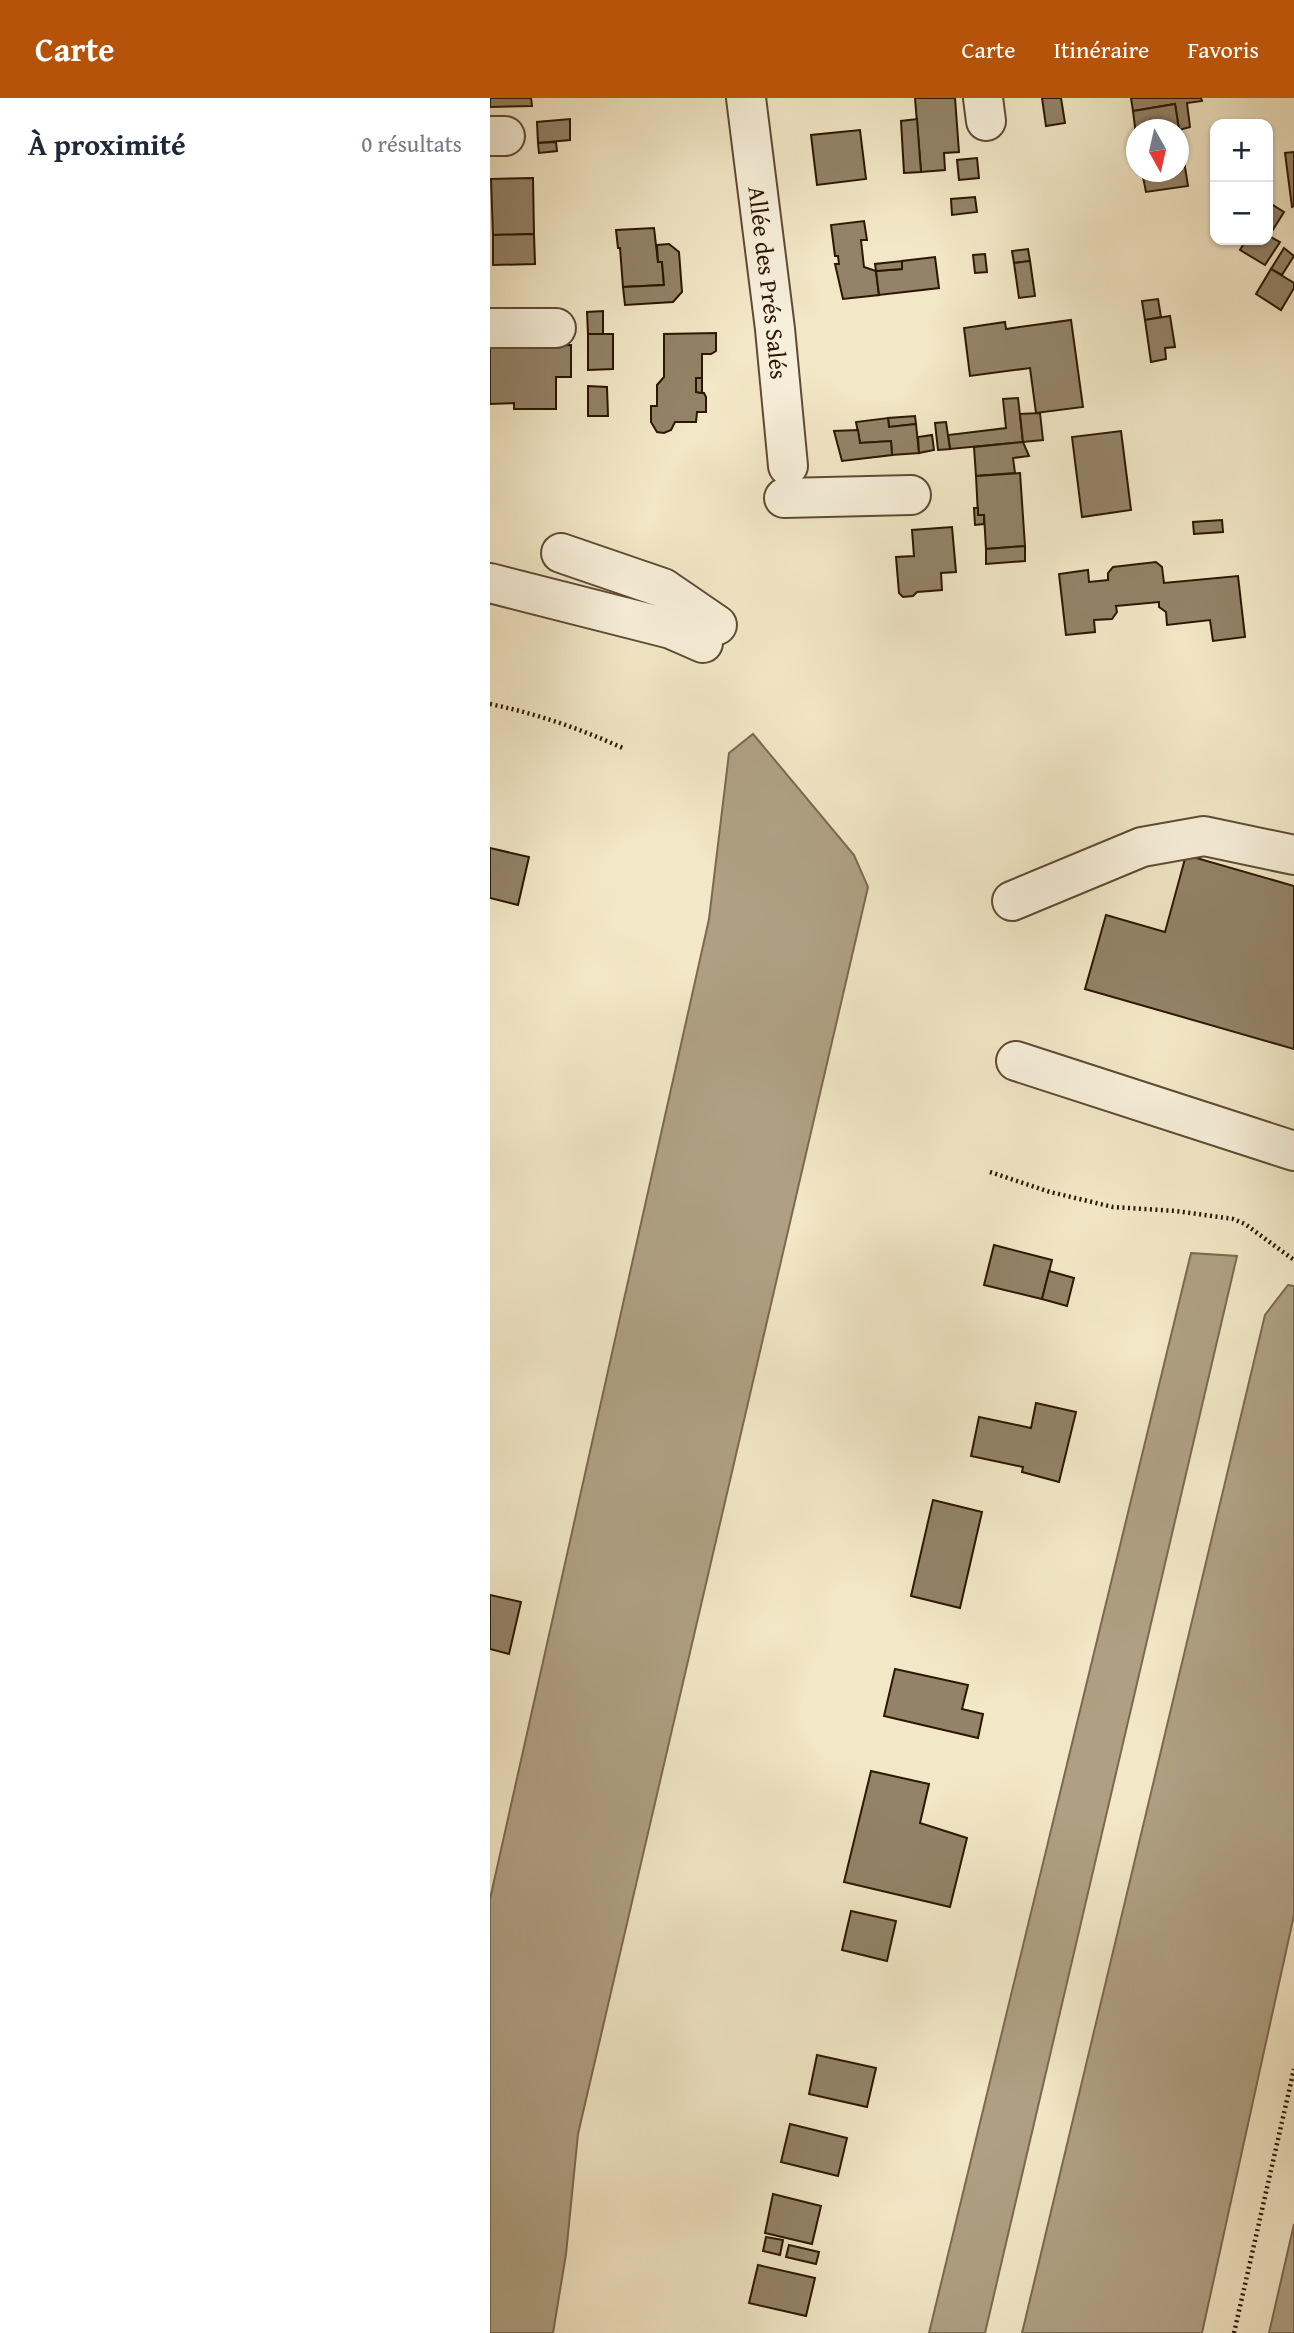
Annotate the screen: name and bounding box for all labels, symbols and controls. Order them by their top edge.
text: Carte [35,25,114,73]
text: Carte [962,32,1016,67]
text: Itinéraire [1054,32,1149,67]
text: Favoris [1187,32,1259,67]
north arrow [1126,119,1189,182]
map controls [1210,119,1273,245]
button: + [1210,119,1273,182]
text: À proximité [28,122,186,166]
text: 0 résultats [361,127,462,160]
button: − [1210,182,1273,245]
street label: Allée des Prés Salés [740,184,797,381]

